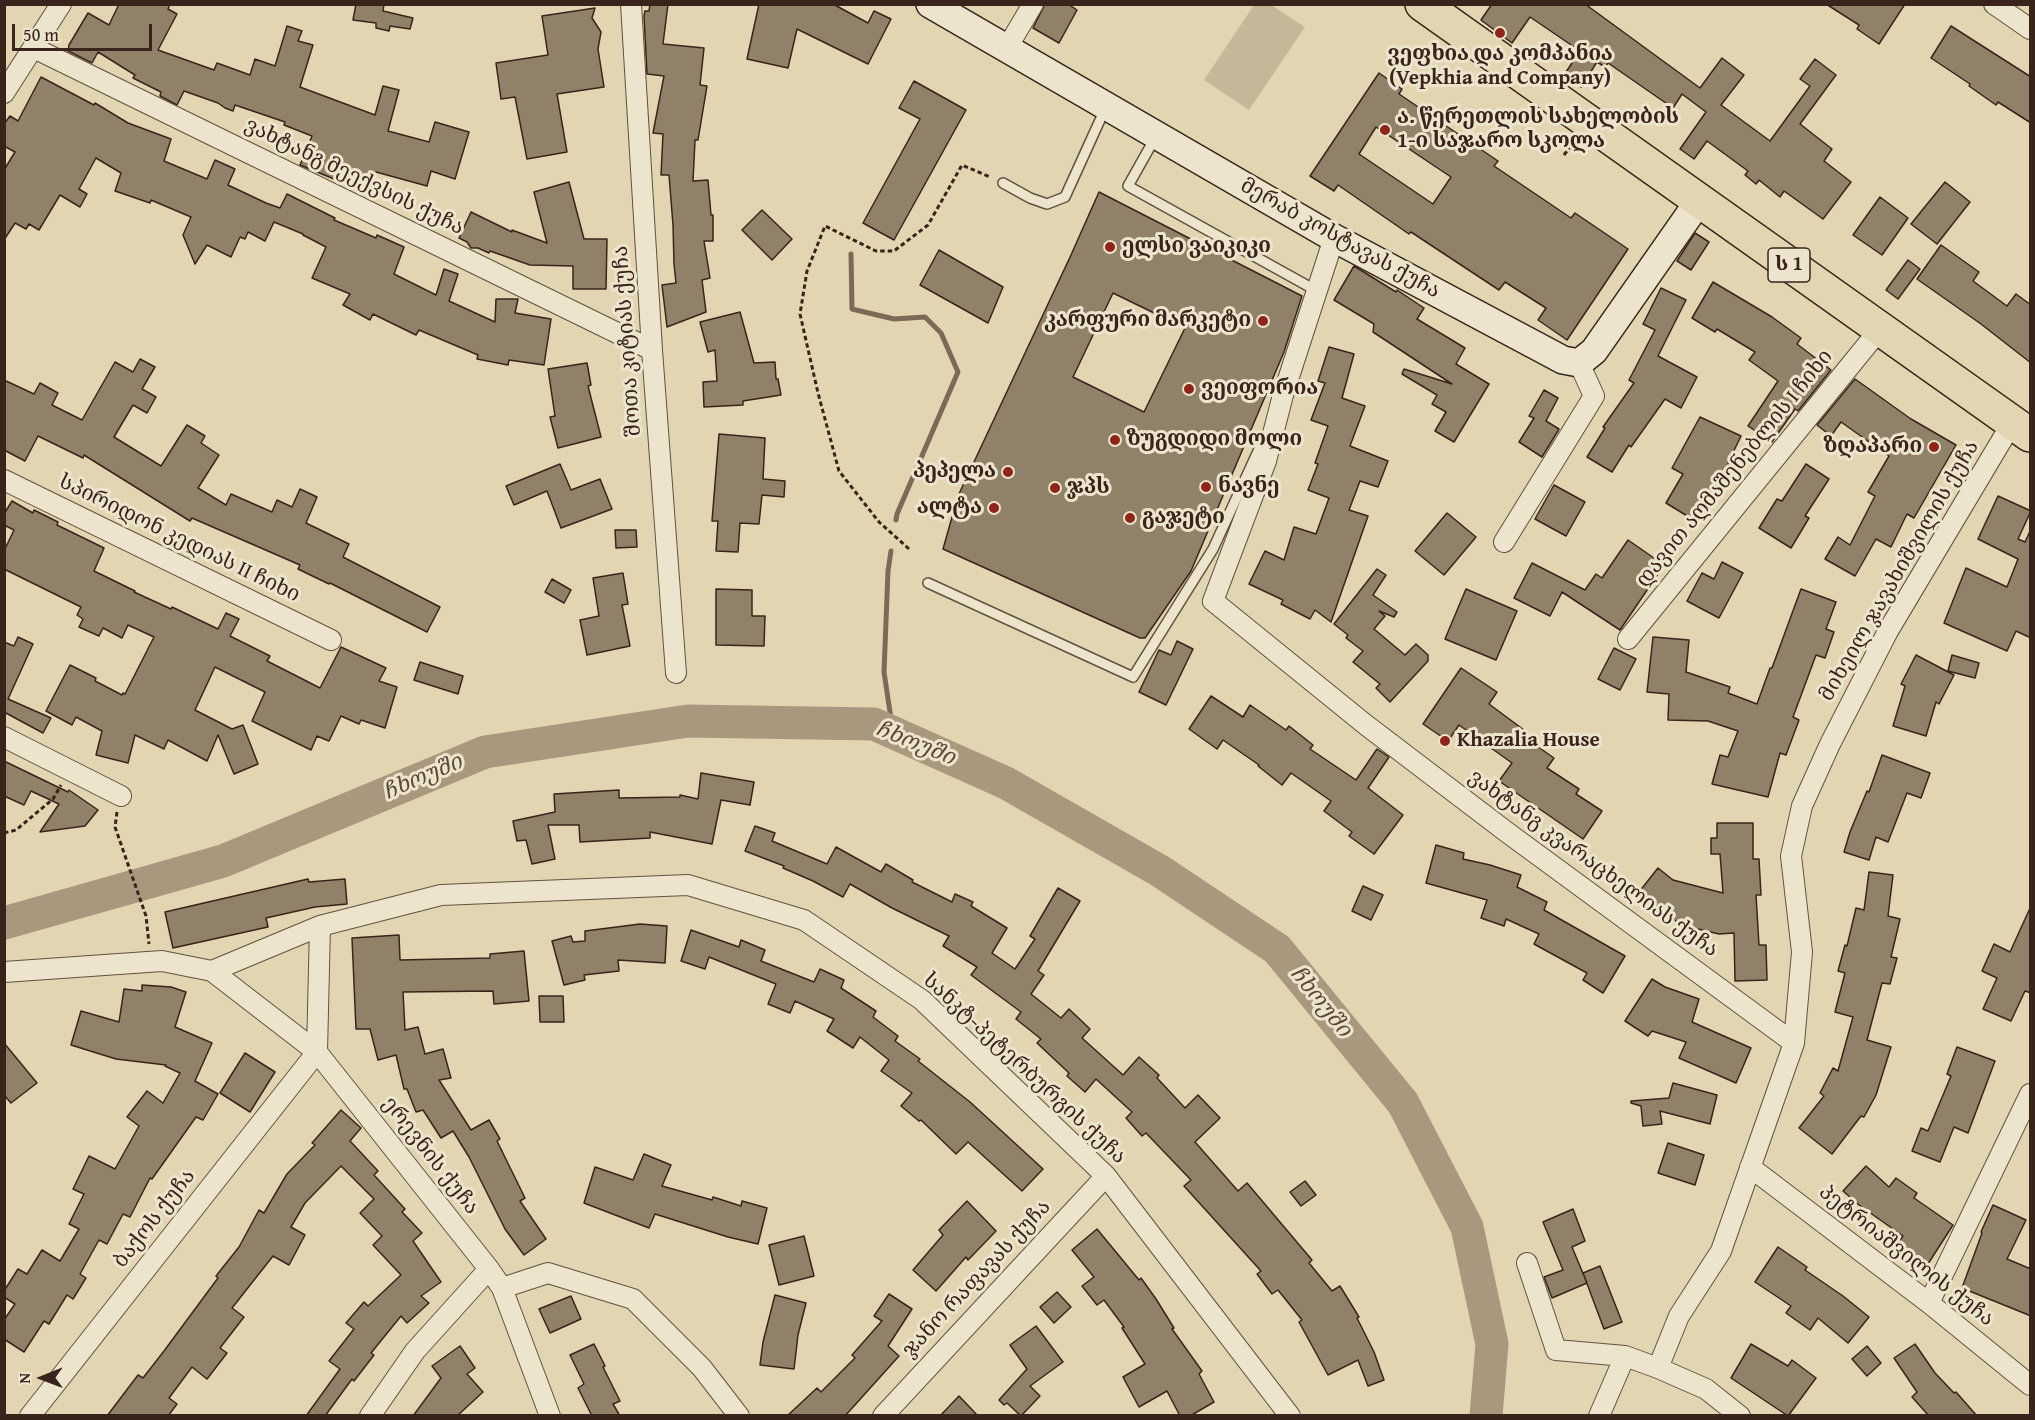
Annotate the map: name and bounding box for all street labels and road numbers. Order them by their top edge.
street label: ვახტანგ მეექვსის ქუჩა [240,113,468,241]
street label: მერაბ კოსტავას ქუჩა [1236,174,1444,304]
street label: შოთა კიტიას ქუჩა [609,245,647,437]
road number: ს 1 [1768,248,1810,282]
street label: დავით აღმაშენებლის I ჩიხი [1631,345,1839,593]
street label: მიხეილ ჯავახიშვილის ქუჩა [1815,436,1985,706]
street label: სპირიდონ კედიას II ჩიხი [54,470,304,608]
street label: ვახტანგ კვარაცხელიას ქუჩა [1463,765,1723,963]
street label: სანკტ-პეტერბურგის ქუჩა [917,968,1131,1170]
street label: ერევნის ქუჩა [376,1092,484,1220]
street label: ბაქოს ქუჩა [109,1165,201,1273]
street label: პეტრიაშვილის ქუჩა [1813,1180,1999,1332]
street label: ჯანო რაფავას ქუჩა [897,1195,1057,1363]

